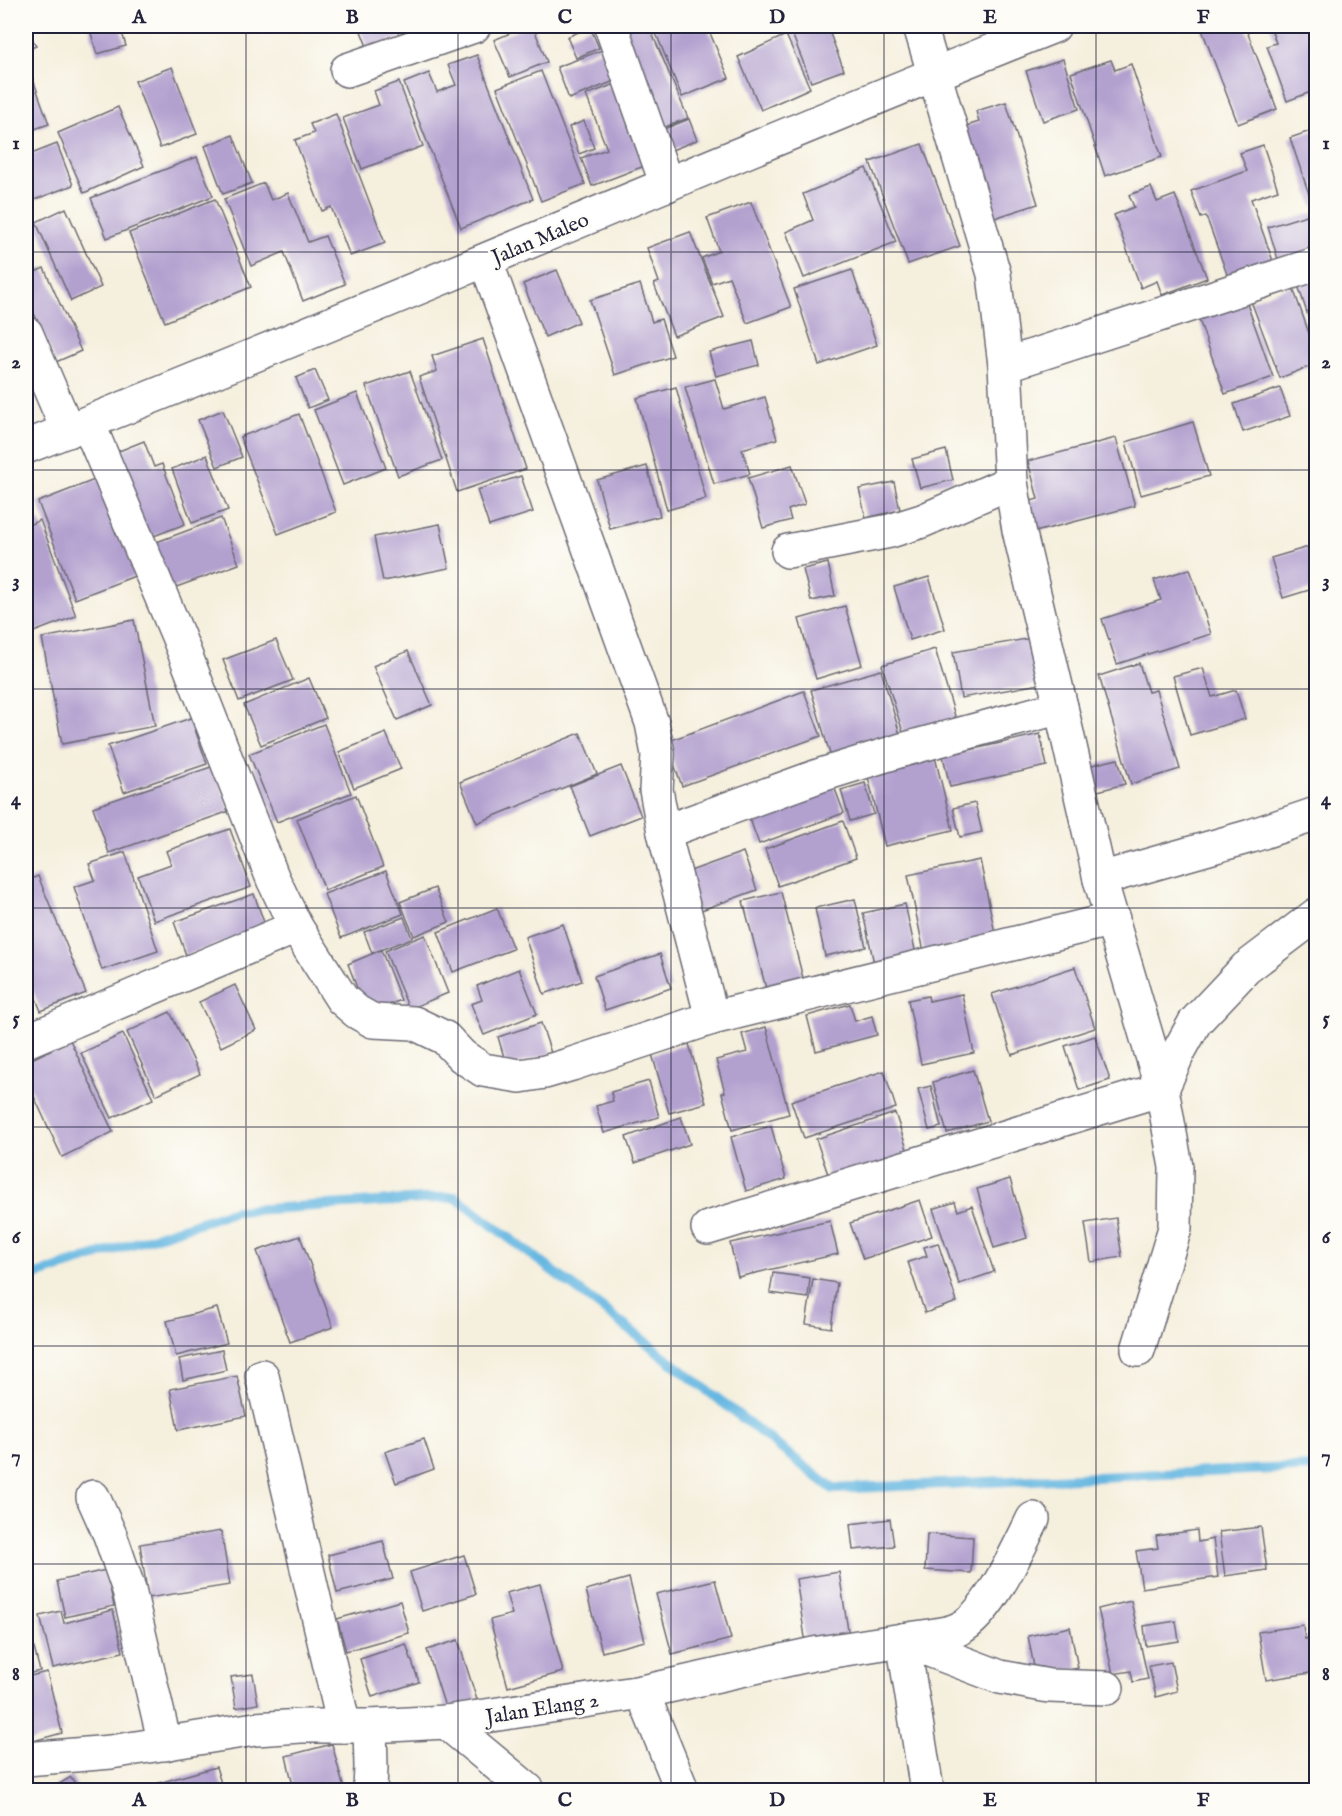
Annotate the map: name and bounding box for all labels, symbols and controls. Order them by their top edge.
text: A [131,5,147,30]
text: B [345,5,359,30]
text: C [558,5,572,30]
text: D [769,5,785,30]
text: E [983,5,997,30]
text: F [1197,5,1210,30]
text: 1 [12,131,20,156]
text: 1 [1322,131,1330,156]
street label: Jalan Maleo [486,207,593,273]
text: 2 [11,350,21,375]
text: 2 [1321,350,1331,375]
text: 3 [12,569,20,594]
text: 3 [1322,569,1330,594]
text: 4 [11,787,22,812]
text: 4 [1321,787,1332,812]
text: 5 [12,1006,20,1031]
text: 5 [1322,1006,1330,1031]
text: 6 [12,1225,22,1250]
text: 6 [1322,1225,1332,1250]
text: 7 [11,1444,21,1469]
text: 7 [1321,1444,1331,1469]
text: 8 [12,1662,20,1687]
text: 8 [1322,1662,1330,1687]
street label: Jalan Elang 2 [482,1687,601,1732]
text: A [131,1788,147,1813]
text: B [345,1788,359,1813]
text: C [558,1788,572,1813]
text: D [769,1788,785,1813]
text: E [983,1788,997,1813]
text: F [1197,1788,1210,1813]

